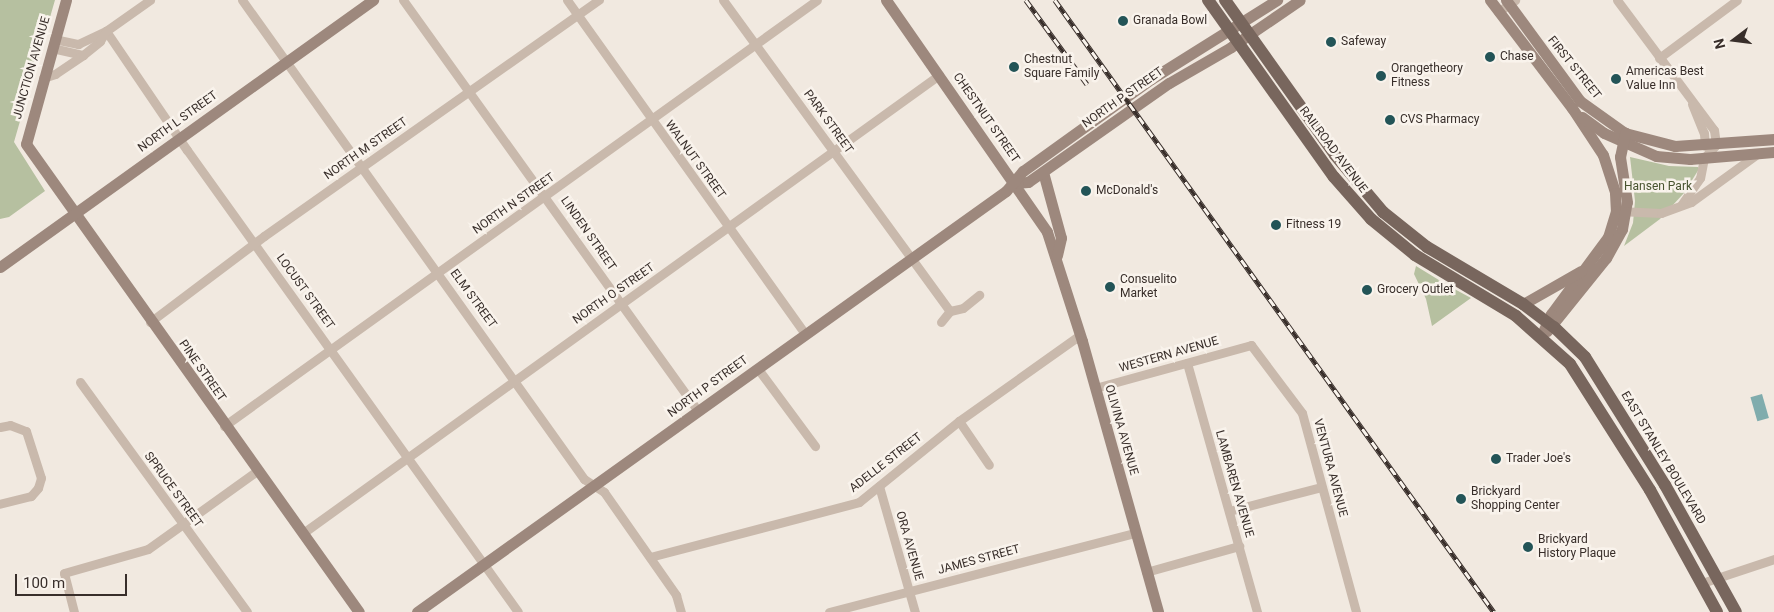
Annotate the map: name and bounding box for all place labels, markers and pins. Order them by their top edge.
place label: Granada Bowl [1133,14,1207,28]
marker: Granada Bowl [1117,15,1129,27]
place label: Safeway [1341,35,1386,49]
marker: Safeway [1325,36,1337,48]
place label: Chase [1500,50,1534,64]
marker: Chase [1484,51,1496,63]
place label: Chestnut Square Family [1024,53,1099,81]
marker: Chestnut Square Family [1008,61,1020,73]
place label: Orangetheory Fitness [1391,62,1463,90]
place label: Americas Best Value Inn [1626,65,1704,93]
marker: Orangetheory Fitness [1375,70,1387,82]
marker: Americas Best Value Inn [1610,73,1622,85]
place label: CVS Pharmacy [1400,113,1479,127]
marker: CVS Pharmacy [1384,114,1396,126]
place label: McDonald's [1096,184,1158,198]
marker: McDonald's [1080,185,1092,197]
place label: Fitness 19 [1286,218,1341,232]
marker: Fitness 19 [1270,219,1282,231]
place label: Consuelito Market [1120,273,1177,301]
marker: Consuelito Market [1104,281,1116,293]
place label: Grocery Outlet [1377,283,1453,297]
marker: Grocery Outlet [1361,284,1373,296]
place label: Trader Joe's [1506,452,1571,466]
marker: Trader Joe's [1490,453,1502,465]
place label: Brickyard Shopping Center [1471,485,1559,513]
marker: Brickyard Shopping Center [1455,493,1467,505]
place label: Brickyard History Plaque [1538,533,1616,561]
marker: Brickyard History Plaque [1522,541,1534,553]

